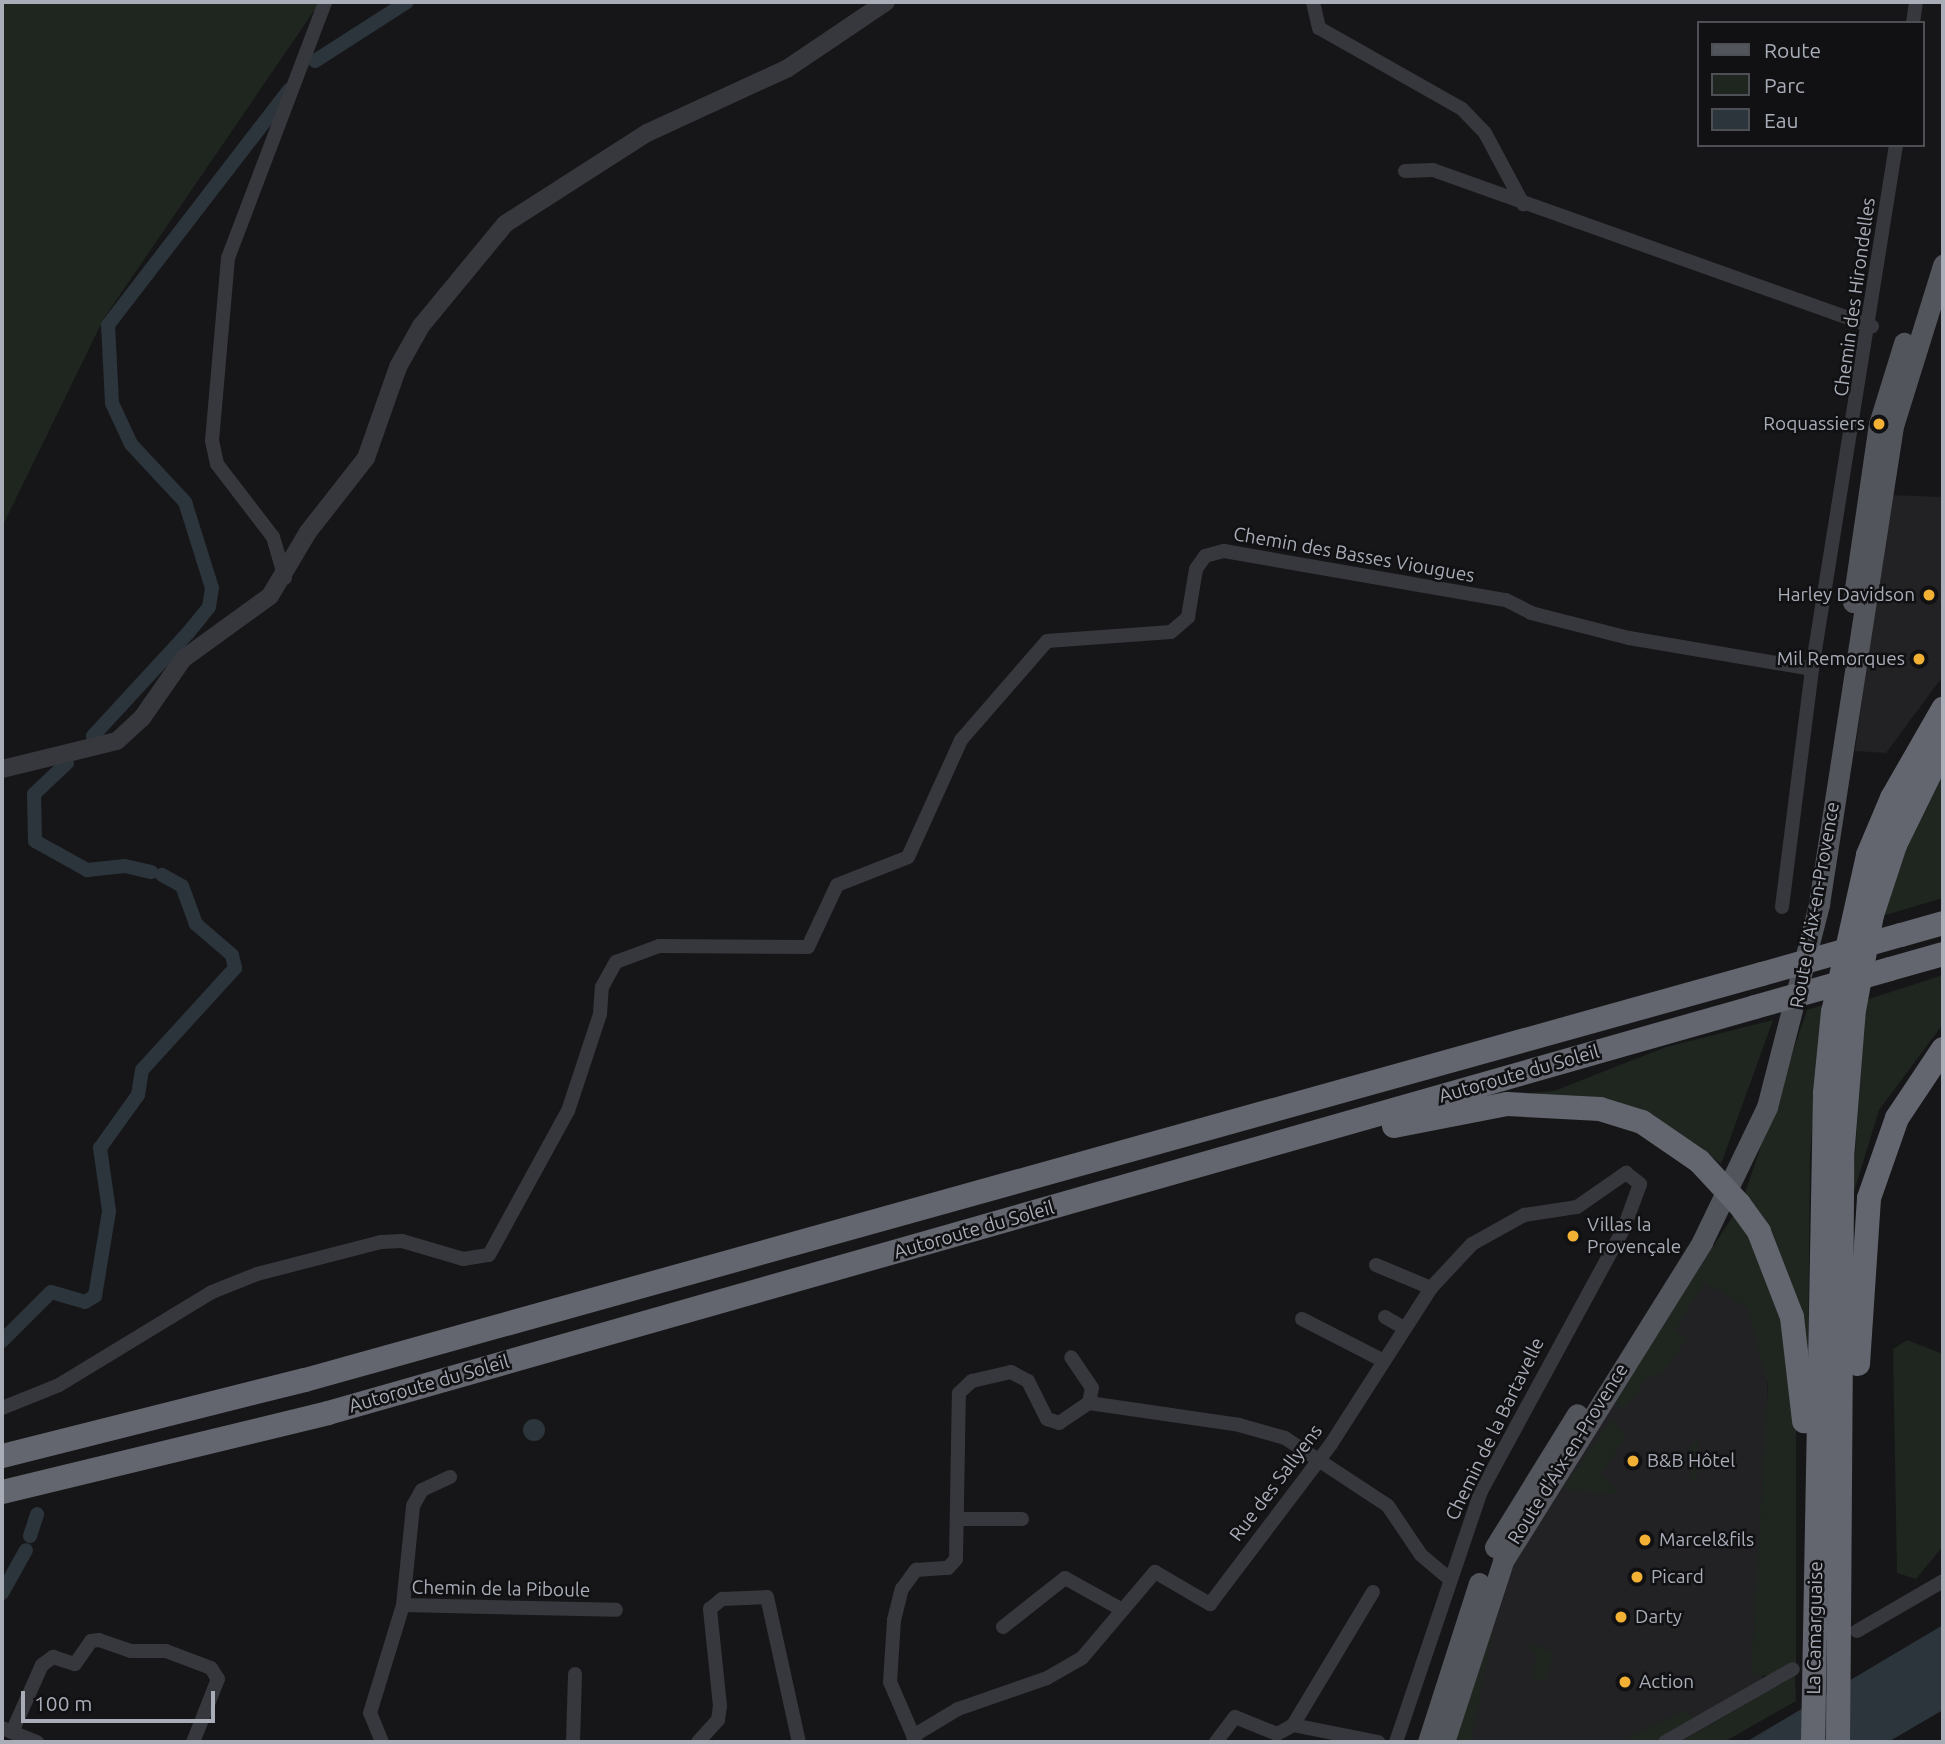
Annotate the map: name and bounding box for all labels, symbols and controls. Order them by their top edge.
legend [1696,21,1924,147]
text: Route [1764,38,1821,62]
text: Parc [1764,73,1805,97]
text: Eau [1764,108,1799,132]
street label: Chemin des Hirondelles [1830,196,1880,398]
place label: Roquassiers [1763,413,1865,435]
marker: Roquassiers [1871,416,1887,432]
street label: Chemin des Basses Viougues [1232,523,1476,587]
place label: Harley Davidson [1777,584,1915,606]
marker: Harley Davidson [1921,587,1937,603]
place label: Mil Remorques [1777,648,1905,670]
marker: Mil Remorques [1911,651,1927,667]
street label: Route d'Aix-en-Provence [1786,800,1844,1010]
street label: Autoroute du Soleil [1436,1040,1602,1108]
street label: Autoroute du Soleil [891,1196,1057,1264]
place label: Villas la Provençale [1587,1214,1681,1258]
marker: Villas la Provençale [1565,1228,1581,1244]
street label: Chemin de la Bartavelle [1441,1334,1549,1524]
street label: Autoroute du Soleil [346,1350,512,1418]
street label: Route d'Aix-en-Provence [1503,1359,1633,1549]
street label: Rue des Sallyens [1225,1420,1327,1546]
place label: B&B Hôtel [1647,1450,1735,1472]
marker: B&B Hôtel [1625,1453,1641,1469]
place label: Marcel&fils [1659,1529,1754,1551]
marker: Marcel&fils [1637,1532,1653,1548]
street label: La Camarguaise [1802,1561,1828,1695]
place label: Picard [1651,1566,1704,1588]
marker: Picard [1629,1569,1645,1585]
street label: Chemin de la Piboule [411,1576,591,1602]
place label: Darty [1635,1606,1682,1628]
marker: Darty [1613,1609,1629,1625]
place label: Action [1639,1671,1694,1693]
marker: Action [1617,1674,1633,1690]
scale bar [24,1678,219,1722]
text: 100 m [34,1691,92,1715]

